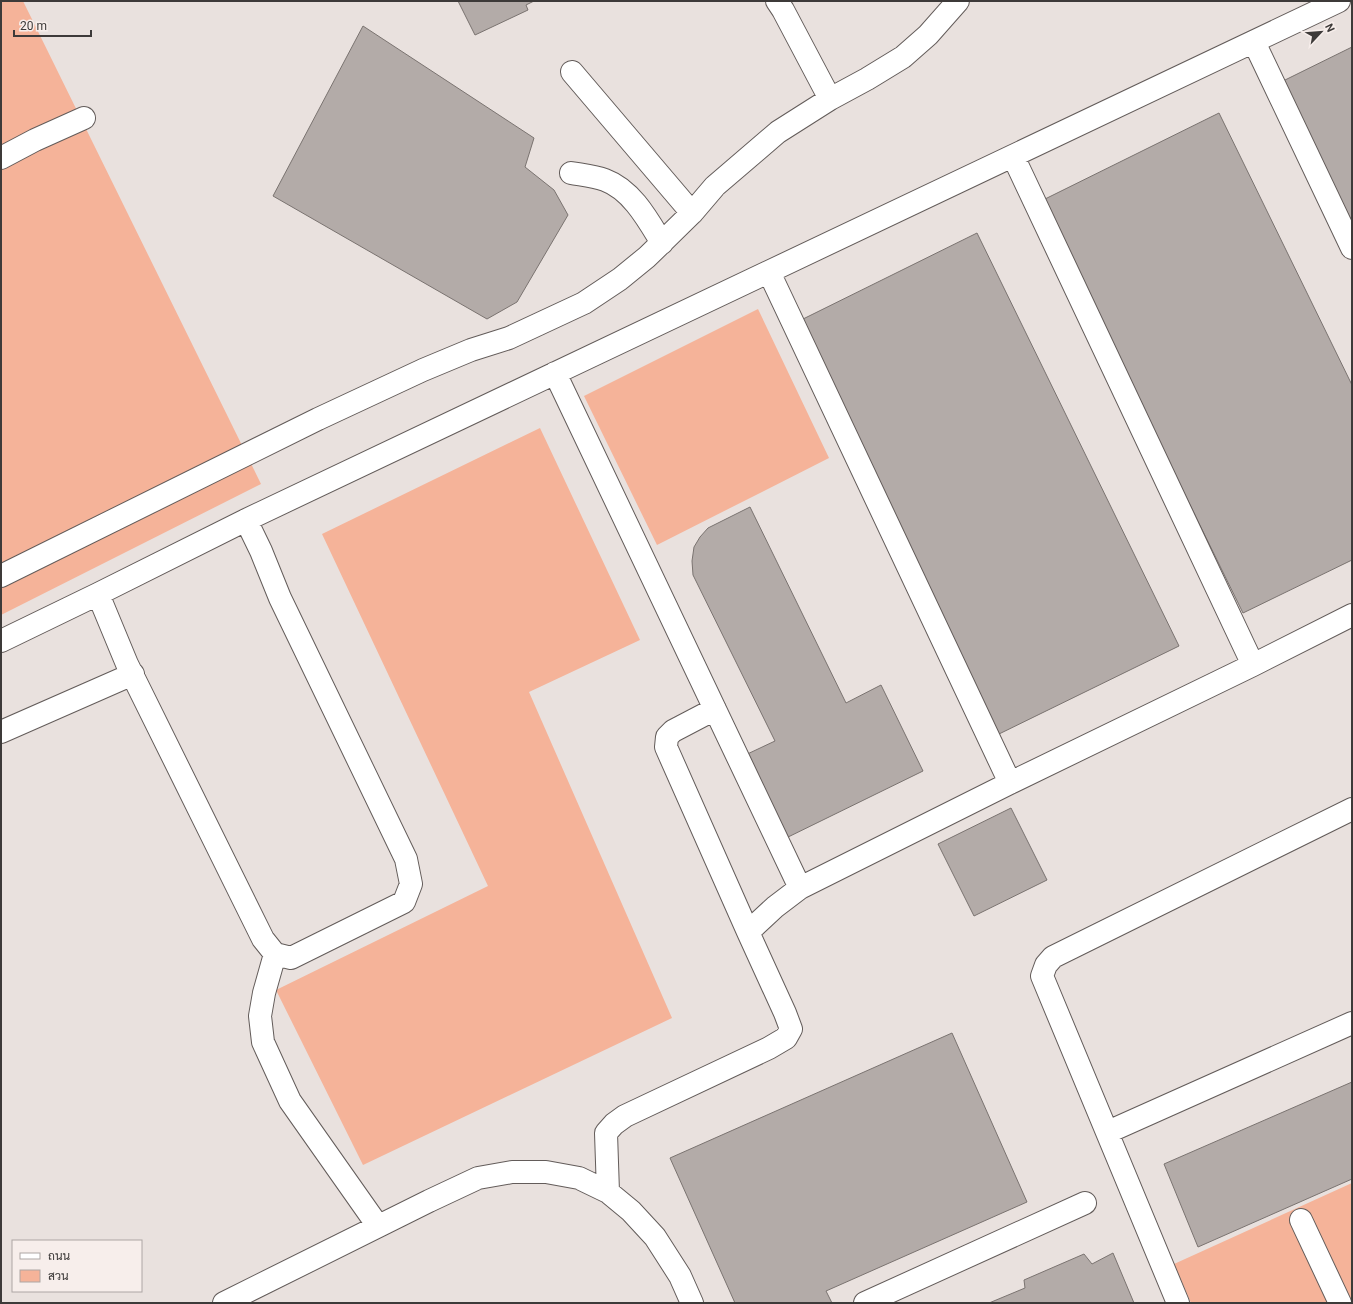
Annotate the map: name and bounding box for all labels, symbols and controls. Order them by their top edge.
scale bar [14,12,91,38]
north arrow [1301,12,1341,52]
text: 20 m [20,19,47,33]
text: N [1322,21,1337,34]
legend [12,1240,142,1292]
text: ถนน [48,1249,71,1263]
text: สวน [48,1269,69,1283]

